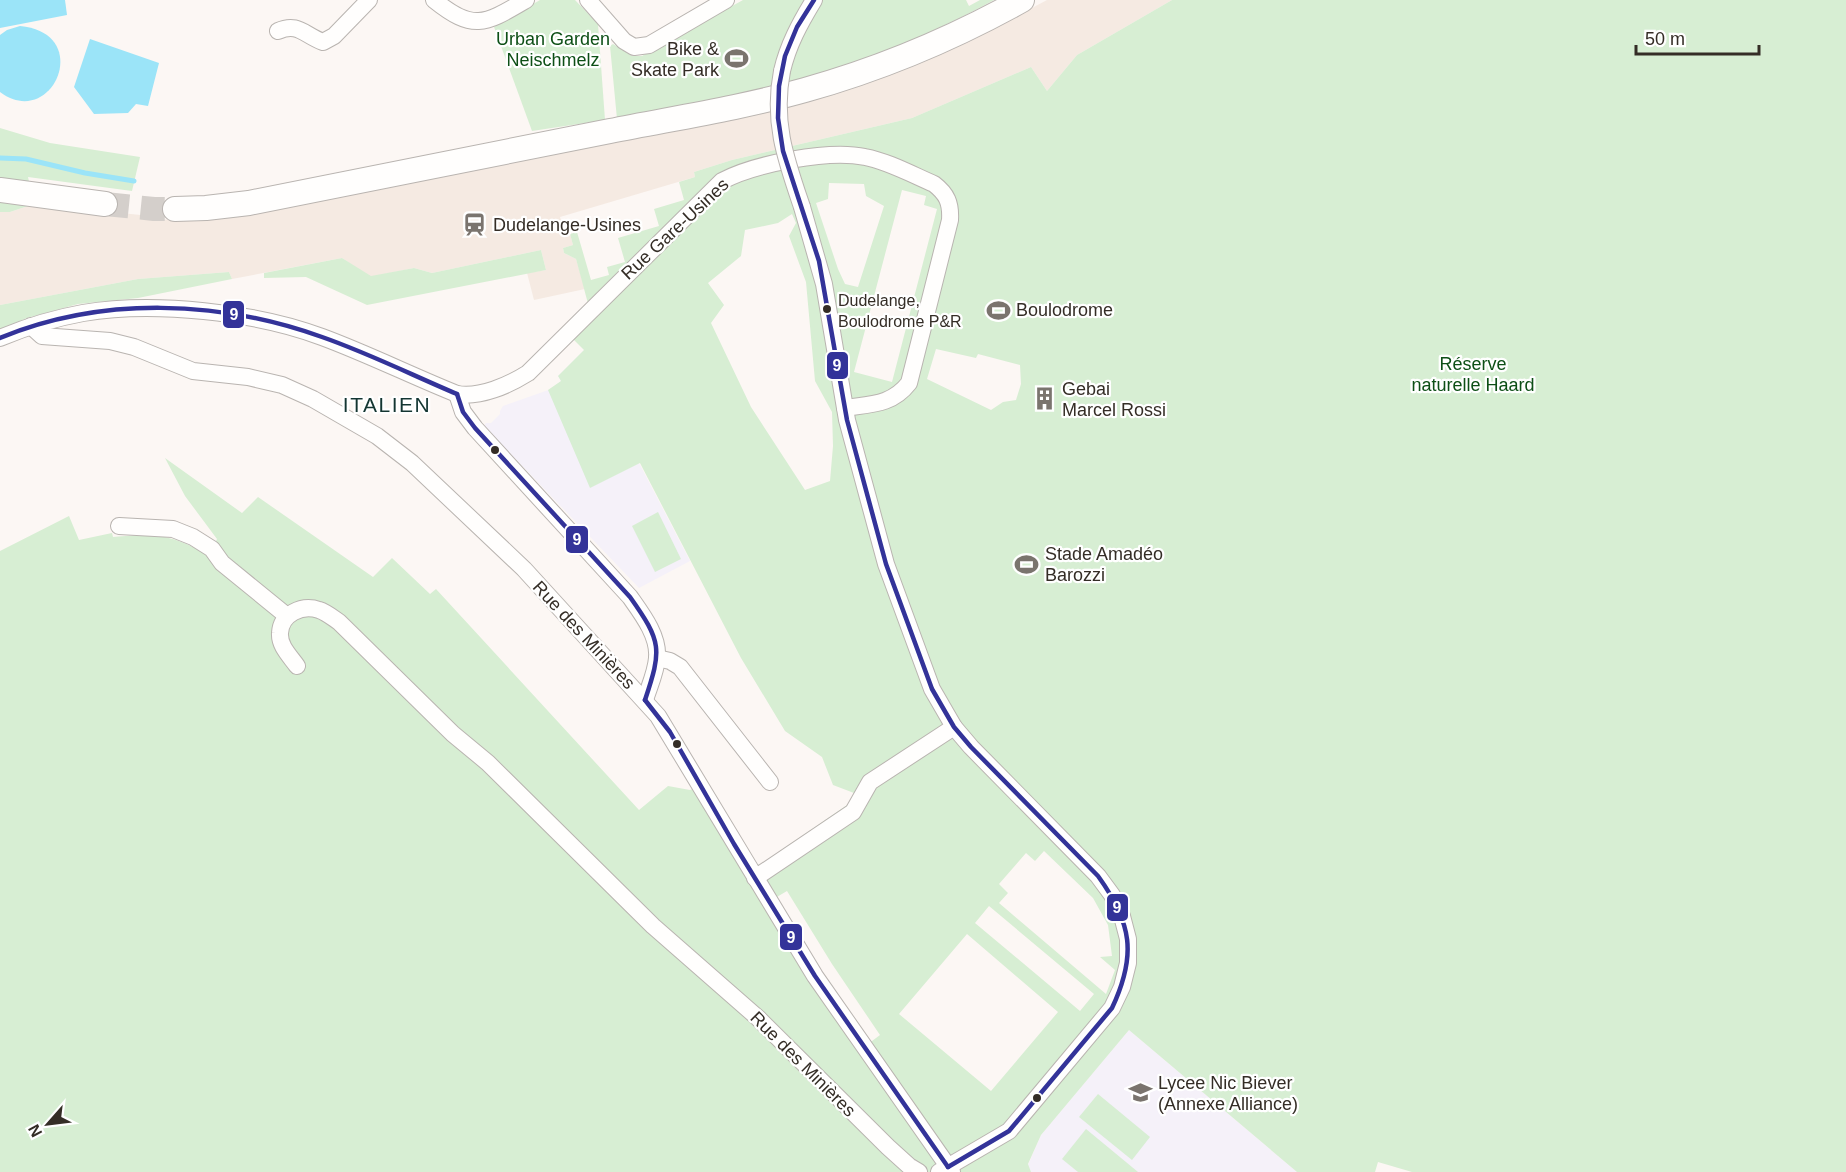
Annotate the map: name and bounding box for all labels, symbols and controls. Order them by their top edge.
scale bar [1636,18,1759,56]
park label: Urban Garden Neischmelz [496,29,610,70]
text: 50 m [1645,29,1685,49]
place label: Bike & Skate Park [631,39,720,80]
sports icon: Bike & Skate Park [724,46,750,72]
street label: Rue Gare-Usines [617,174,733,284]
station icon: Dudelange-Usines [462,212,488,238]
place label: Dudelange-Usines [493,215,641,235]
place label: Dudelange, Boulodrome P&R [838,292,962,330]
sports icon: Boulodrome [985,297,1011,323]
line badge: 9 [222,300,245,329]
place label: Boulodrome [1016,300,1113,320]
marker: Dudelange, Boulodrome P&R [821,303,833,315]
text: 9 [230,306,239,323]
line badge: 9 [826,351,849,380]
park label: Réserve naturelle Haard [1411,354,1535,395]
text: 9 [833,357,842,374]
place label: Gebai Marcel Rossi [1062,379,1166,420]
building icon: Gebai Marcel Rossi [1031,386,1057,412]
district label: ITALIEN [343,393,431,416]
unlabelled marker [489,444,501,456]
line badge: 9 [565,525,589,554]
text: 9 [573,531,582,548]
place label: Stade Amadéo Barozzi [1045,544,1163,585]
sports icon: Stade Amadéo Barozzi [1014,551,1040,577]
street label: Rue des Minières [529,577,639,693]
unlabelled marker [671,738,683,750]
line badge: 9 [1106,893,1129,922]
text: 9 [1113,899,1122,916]
line badge: 9 [779,923,803,951]
text: 9 [787,929,796,946]
street label: Rue des Minières [746,1007,860,1121]
place label: Lycee Nic Biever (Annexe Alliance) [1158,1073,1298,1114]
school or university icon: Lycee Nic Biever (Annexe Alliance) [1127,1080,1153,1106]
unlabelled marker [1031,1092,1043,1104]
north arrow [18,1094,78,1154]
text: N [25,1122,45,1140]

